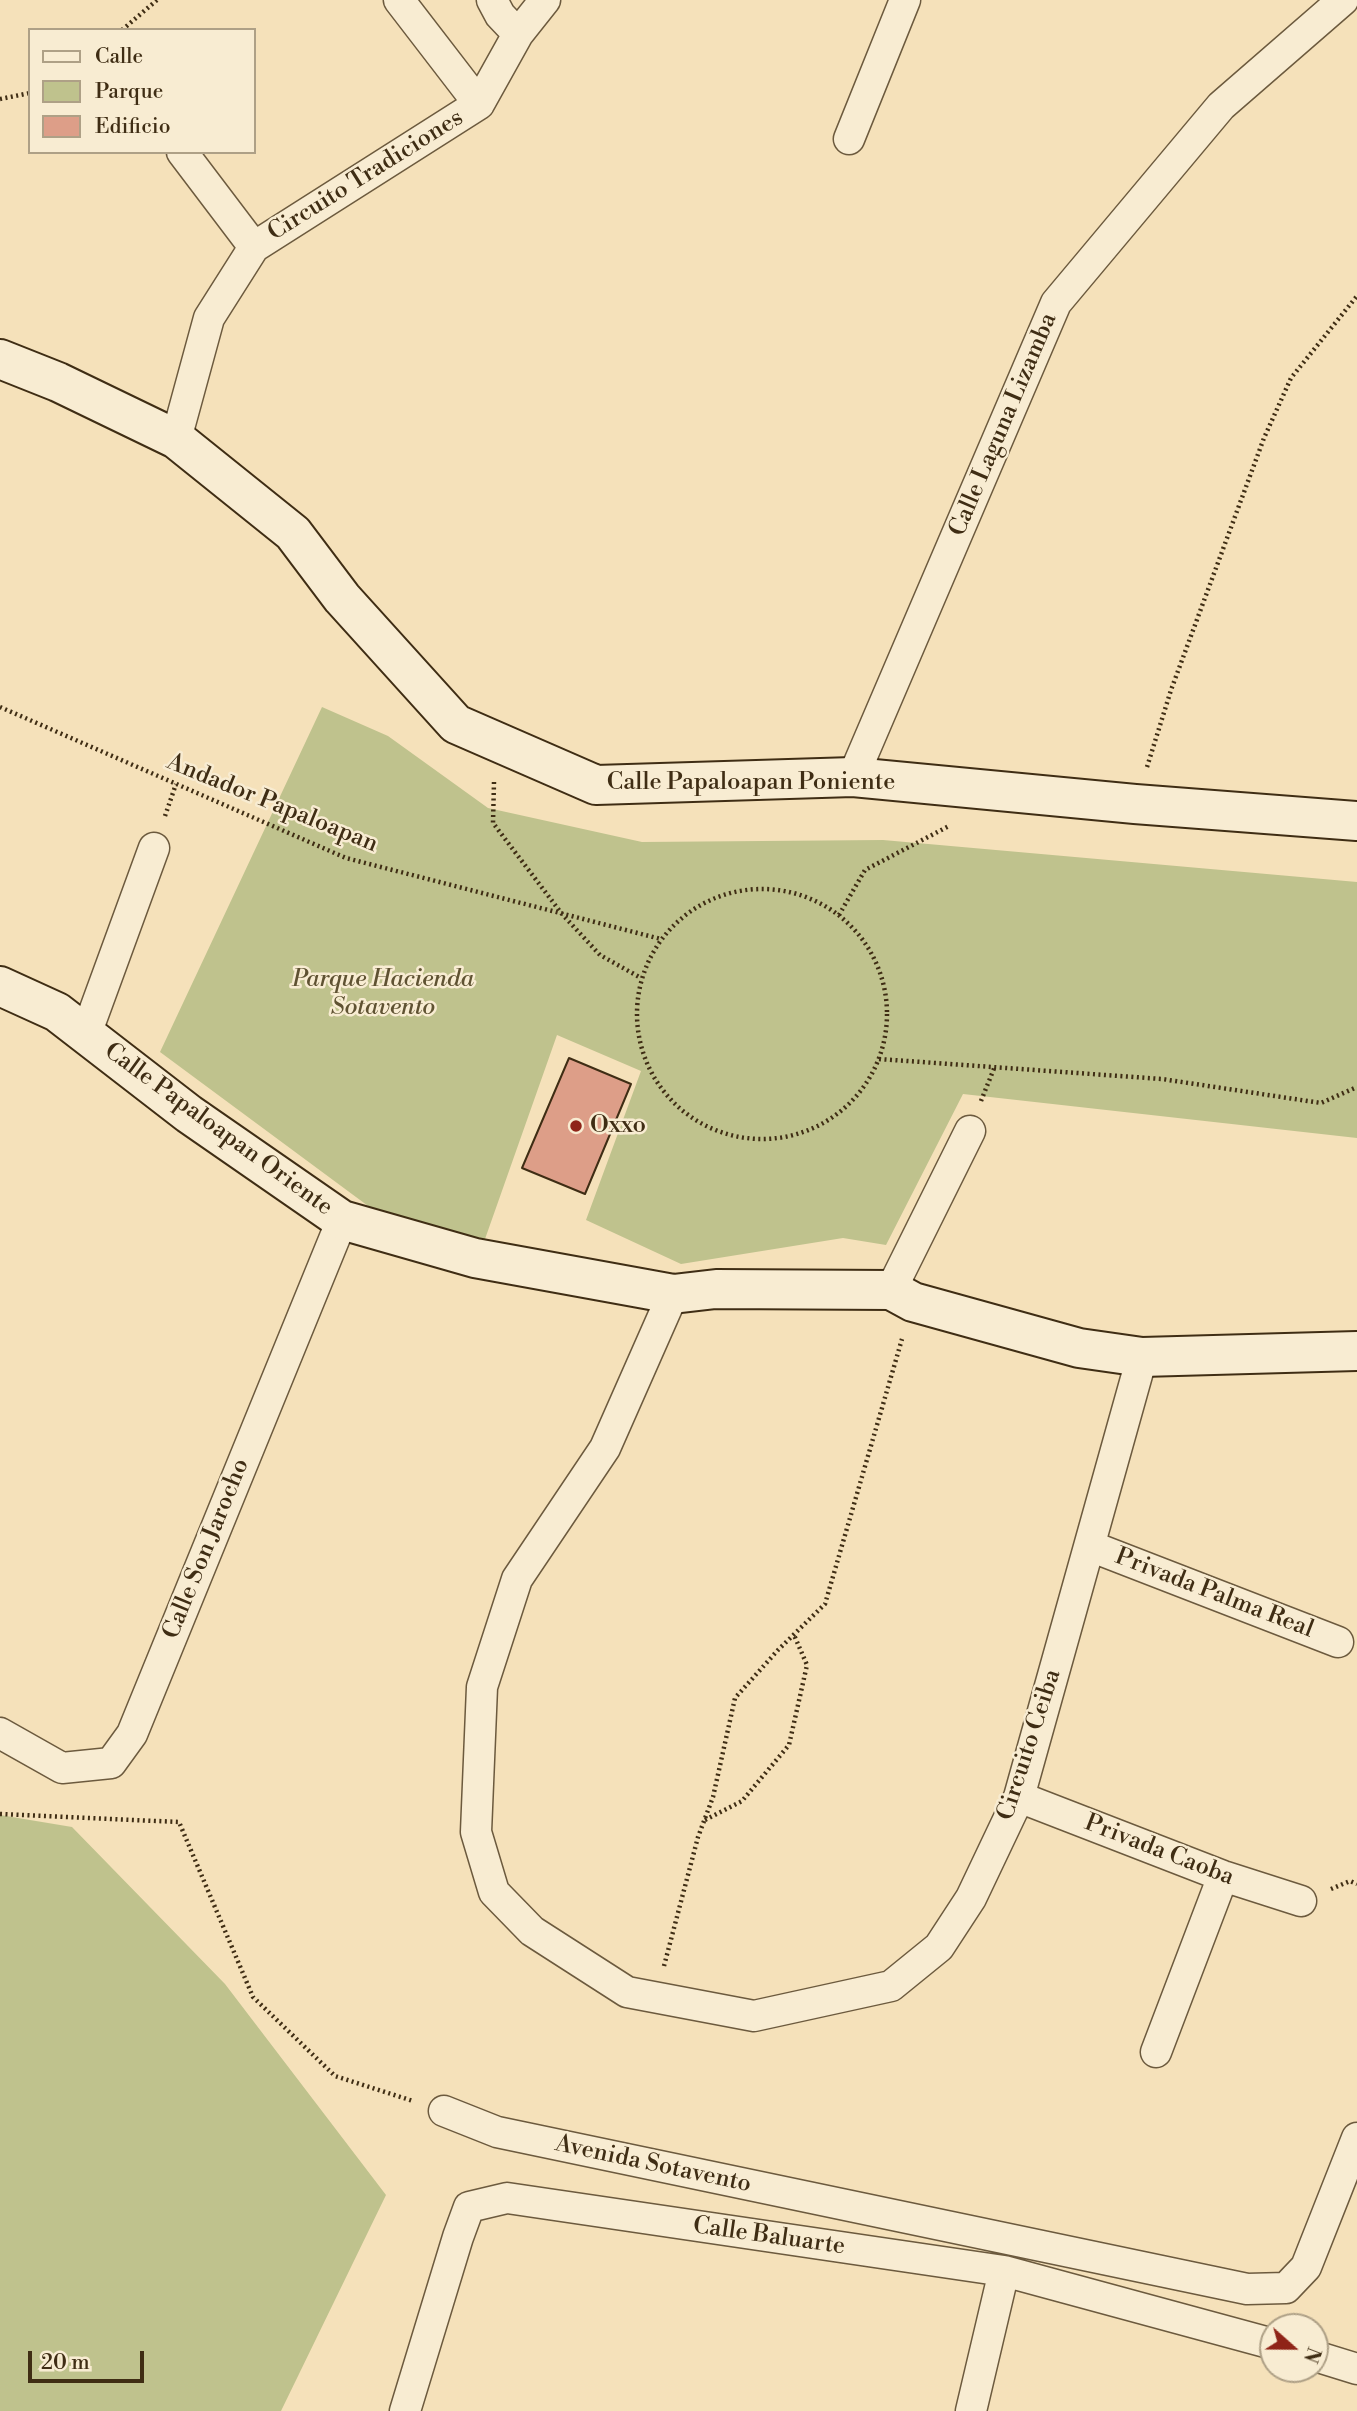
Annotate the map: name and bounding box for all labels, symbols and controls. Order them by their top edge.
legend [28,28,256,154]
text: Calle [95,44,143,70]
text: Parque [95,79,163,105]
street label: Circuito Tradiciones [263,104,469,248]
text: Edificio [95,114,171,140]
street label: Calle Laguna Lizamba [944,309,1064,541]
street label: Andador Papaloapan [162,748,382,860]
street label: Calle Papaloapan Poniente [607,769,895,797]
park label: Parque Hacienda Sotavento [292,966,474,1022]
street label: Calle Papaloapan Oriente [98,1037,338,1223]
place label: Oxxo [590,1112,646,1140]
marker: Oxxo [568,1118,584,1134]
street label: Calle Son Jarocho [158,1455,256,1643]
street label: Privada Palma Real [1111,1543,1317,1645]
street label: Circuito Ceiba [992,1666,1068,1824]
street label: Privada Caoba [1080,1809,1238,1893]
street label: Avenida Sotavento [552,2130,754,2200]
street label: Calle Baluarte [691,2212,847,2262]
north arrow [1259,2313,1329,2383]
scale bar [32,2338,147,2382]
text: N [1298,2343,1326,2366]
text: 20 m [41,2350,90,2376]

